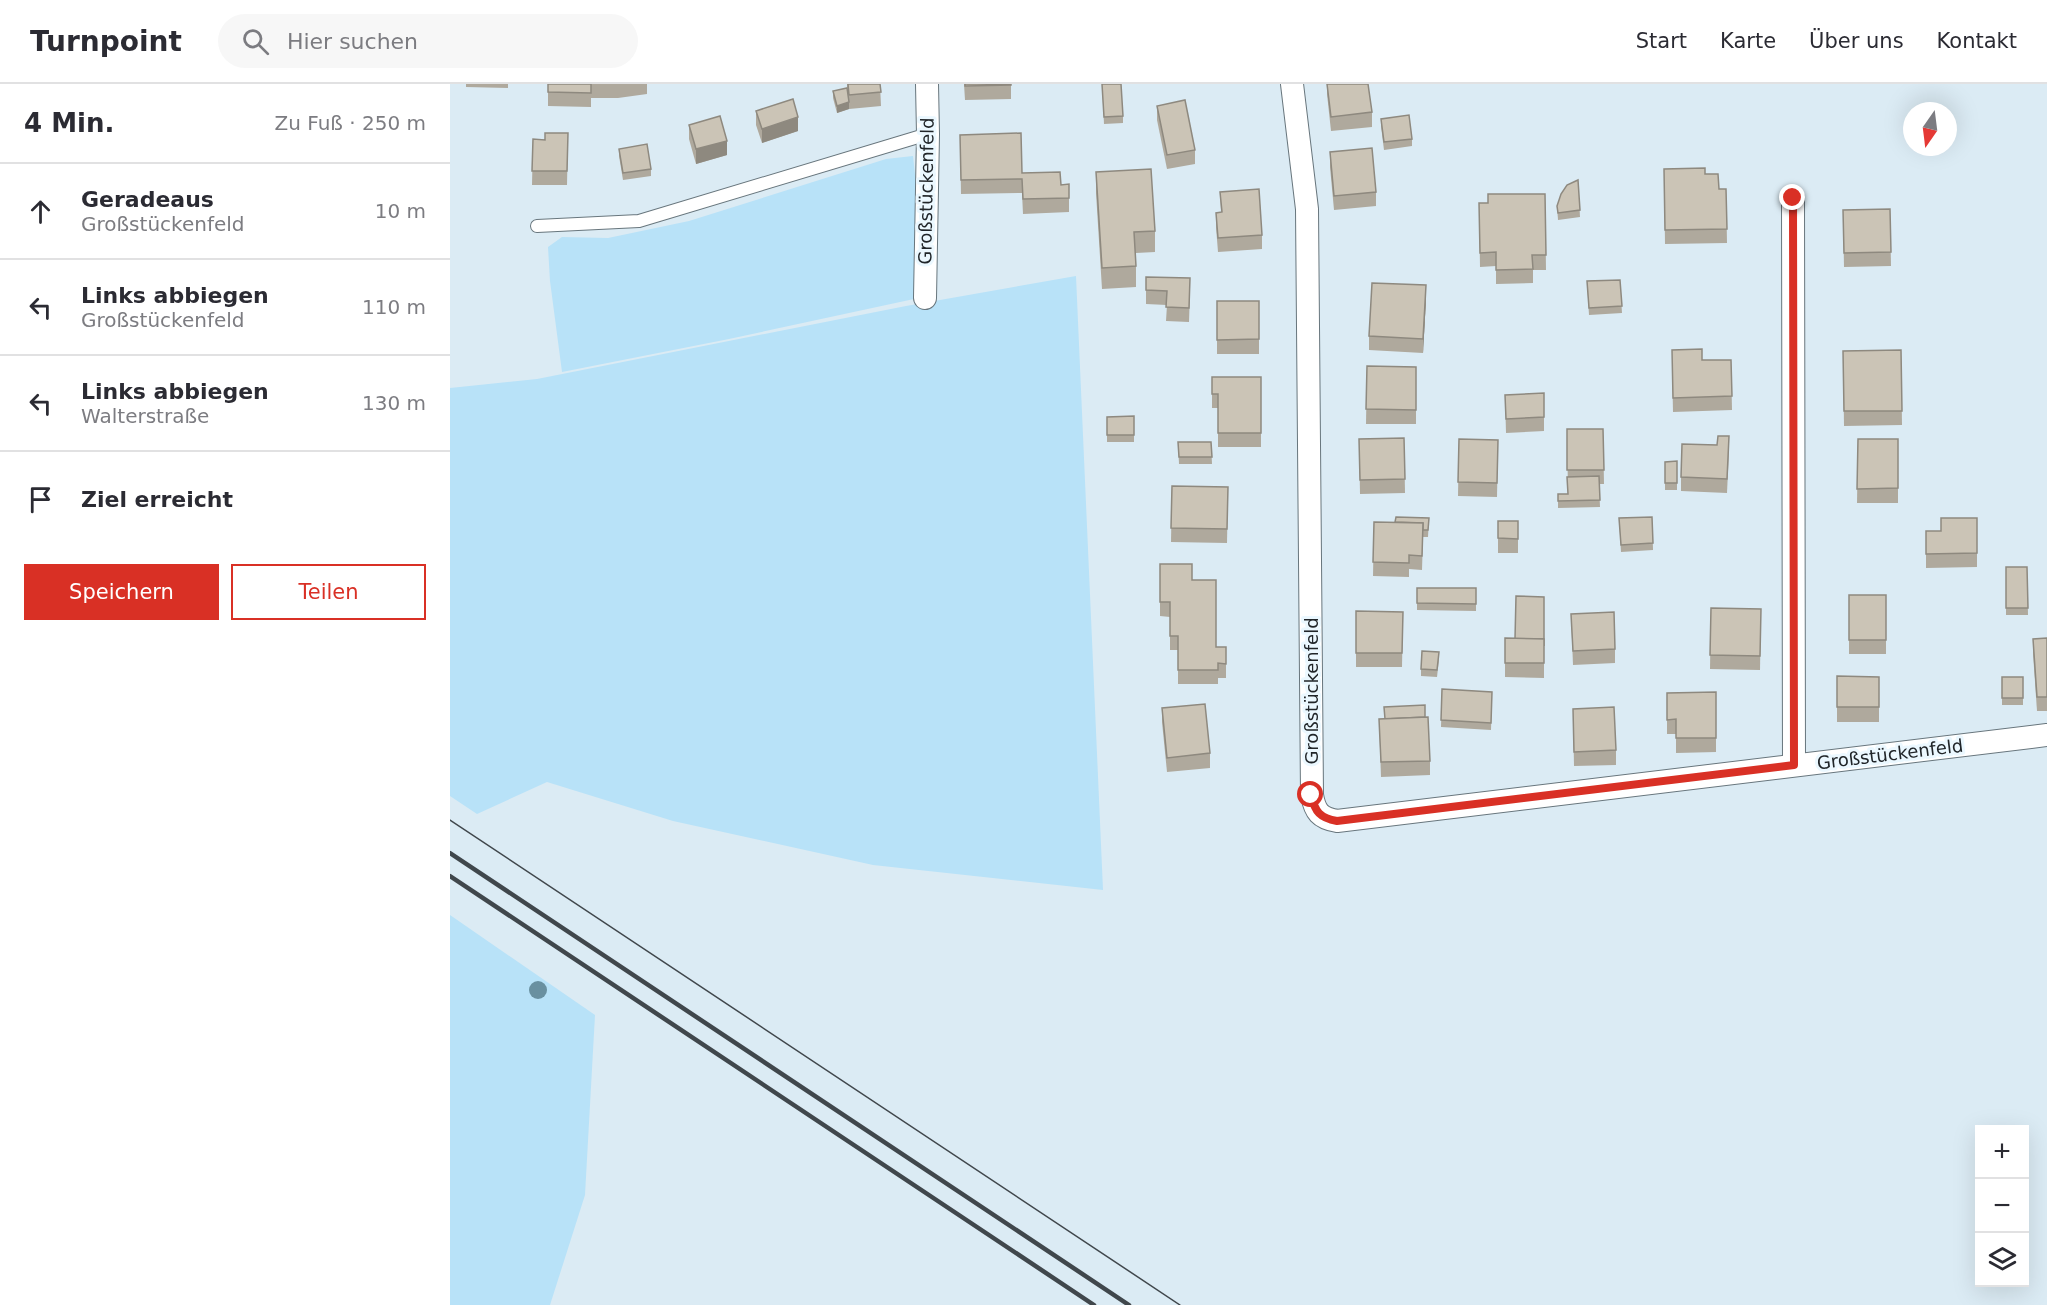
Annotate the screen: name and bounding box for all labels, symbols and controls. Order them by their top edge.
search box [218,14,638,68]
text: Turnpoint [30,25,182,58]
icon: search [239,25,272,58]
text: Hier suchen [287,29,418,54]
text: Start [1636,29,1687,53]
text: Karte [1720,29,1776,53]
text: Über uns [1809,29,1904,53]
text: Kontakt [1937,29,2017,53]
north arrow [1903,102,1957,156]
text: 4 Min. [24,108,114,138]
text: Zu Fuß · 250 m [274,111,426,135]
street label: Großstückenfeld [914,117,938,265]
route end [1779,184,1805,210]
text: Geradeaus [81,187,214,212]
icon: ahead [24,195,57,228]
text: 10 m [375,199,426,223]
text: Großstückenfeld [81,212,245,236]
text: Links abbiegen [81,283,269,308]
icon: left [24,291,57,324]
text: 110 m [362,295,426,319]
text: Großstückenfeld [81,308,245,332]
text: Links abbiegen [81,379,269,404]
icon: left [24,387,57,420]
text: 130 m [362,391,426,415]
text: Walterstraße [81,404,209,428]
icon: arrive [24,483,57,516]
text: Ziel erreicht [81,487,233,512]
button: Speichern [24,564,219,620]
button: Teilen [231,564,426,620]
street label: Großstückenfeld [1301,617,1322,765]
street label: Großstückenfeld [1816,735,1964,773]
route start [1297,781,1323,807]
map controls [1975,1125,2029,1287]
button: + [1975,1125,2029,1179]
button: − [1975,1179,2029,1233]
button: layers [1975,1233,2029,1287]

